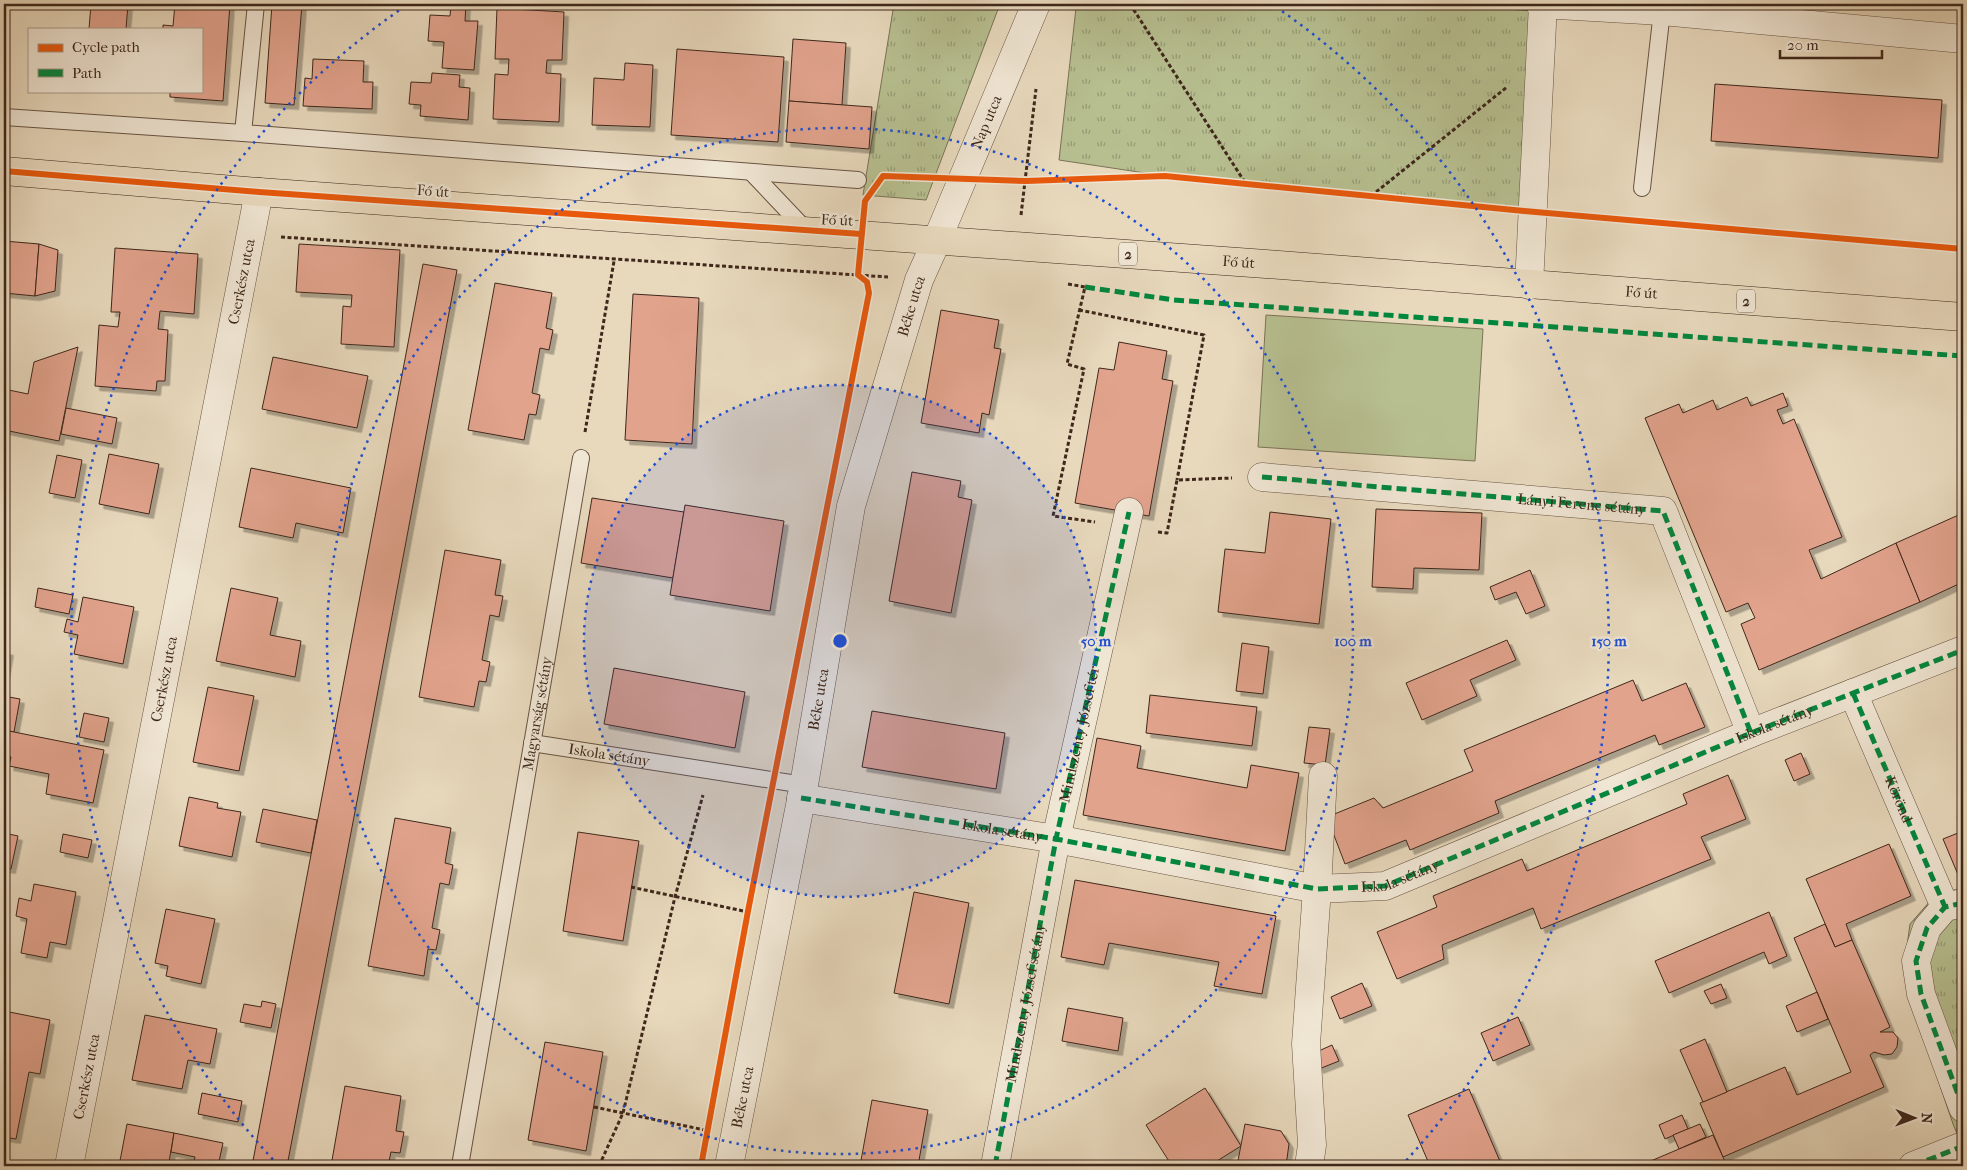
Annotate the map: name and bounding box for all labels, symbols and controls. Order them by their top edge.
legend [28,28,202,92]
scale bar [1780,28,1882,60]
text: 20 m [1787,36,1819,54]
text: Cycle path [72,38,140,56]
text: Path [72,64,102,82]
street label: Nap utca [967,91,1006,152]
street label: Fő út [416,181,451,201]
street label: Fő út [820,210,854,230]
street label: Cserkész utca [224,236,259,326]
road number: 2 [1119,242,1137,266]
street label: Fő út [1222,252,1256,272]
street label: Béke utca [894,272,929,339]
street label: Fő út [1625,282,1659,303]
road number: 2 [1737,290,1755,312]
street label: Lányi Ferenc sétány [1517,490,1648,519]
centre of rings [831,632,849,650]
text: 50 m [1081,632,1112,650]
text: 100 m [1334,632,1372,650]
text: 150 m [1591,632,1627,650]
street label: Cserkész utca [147,634,181,724]
street label: Magyarság sétány [519,654,556,772]
street label: Mindszenty József tér [1055,664,1104,804]
street label: Béke utca [804,666,833,732]
street label: Iskola sétány [1733,700,1817,747]
street label: Iskola sétány [567,740,652,770]
street label: Körönd [1881,774,1917,826]
street label: Iskola sétány [960,815,1045,846]
street label: Iskola sétány [1360,855,1443,896]
street label: Mindszenty József sétány [1002,921,1049,1084]
street label: Cserkész utca [69,1031,104,1121]
street label: Béke utca [728,1064,758,1130]
north arrow [1890,1092,1940,1142]
text: N [1918,1113,1935,1124]

